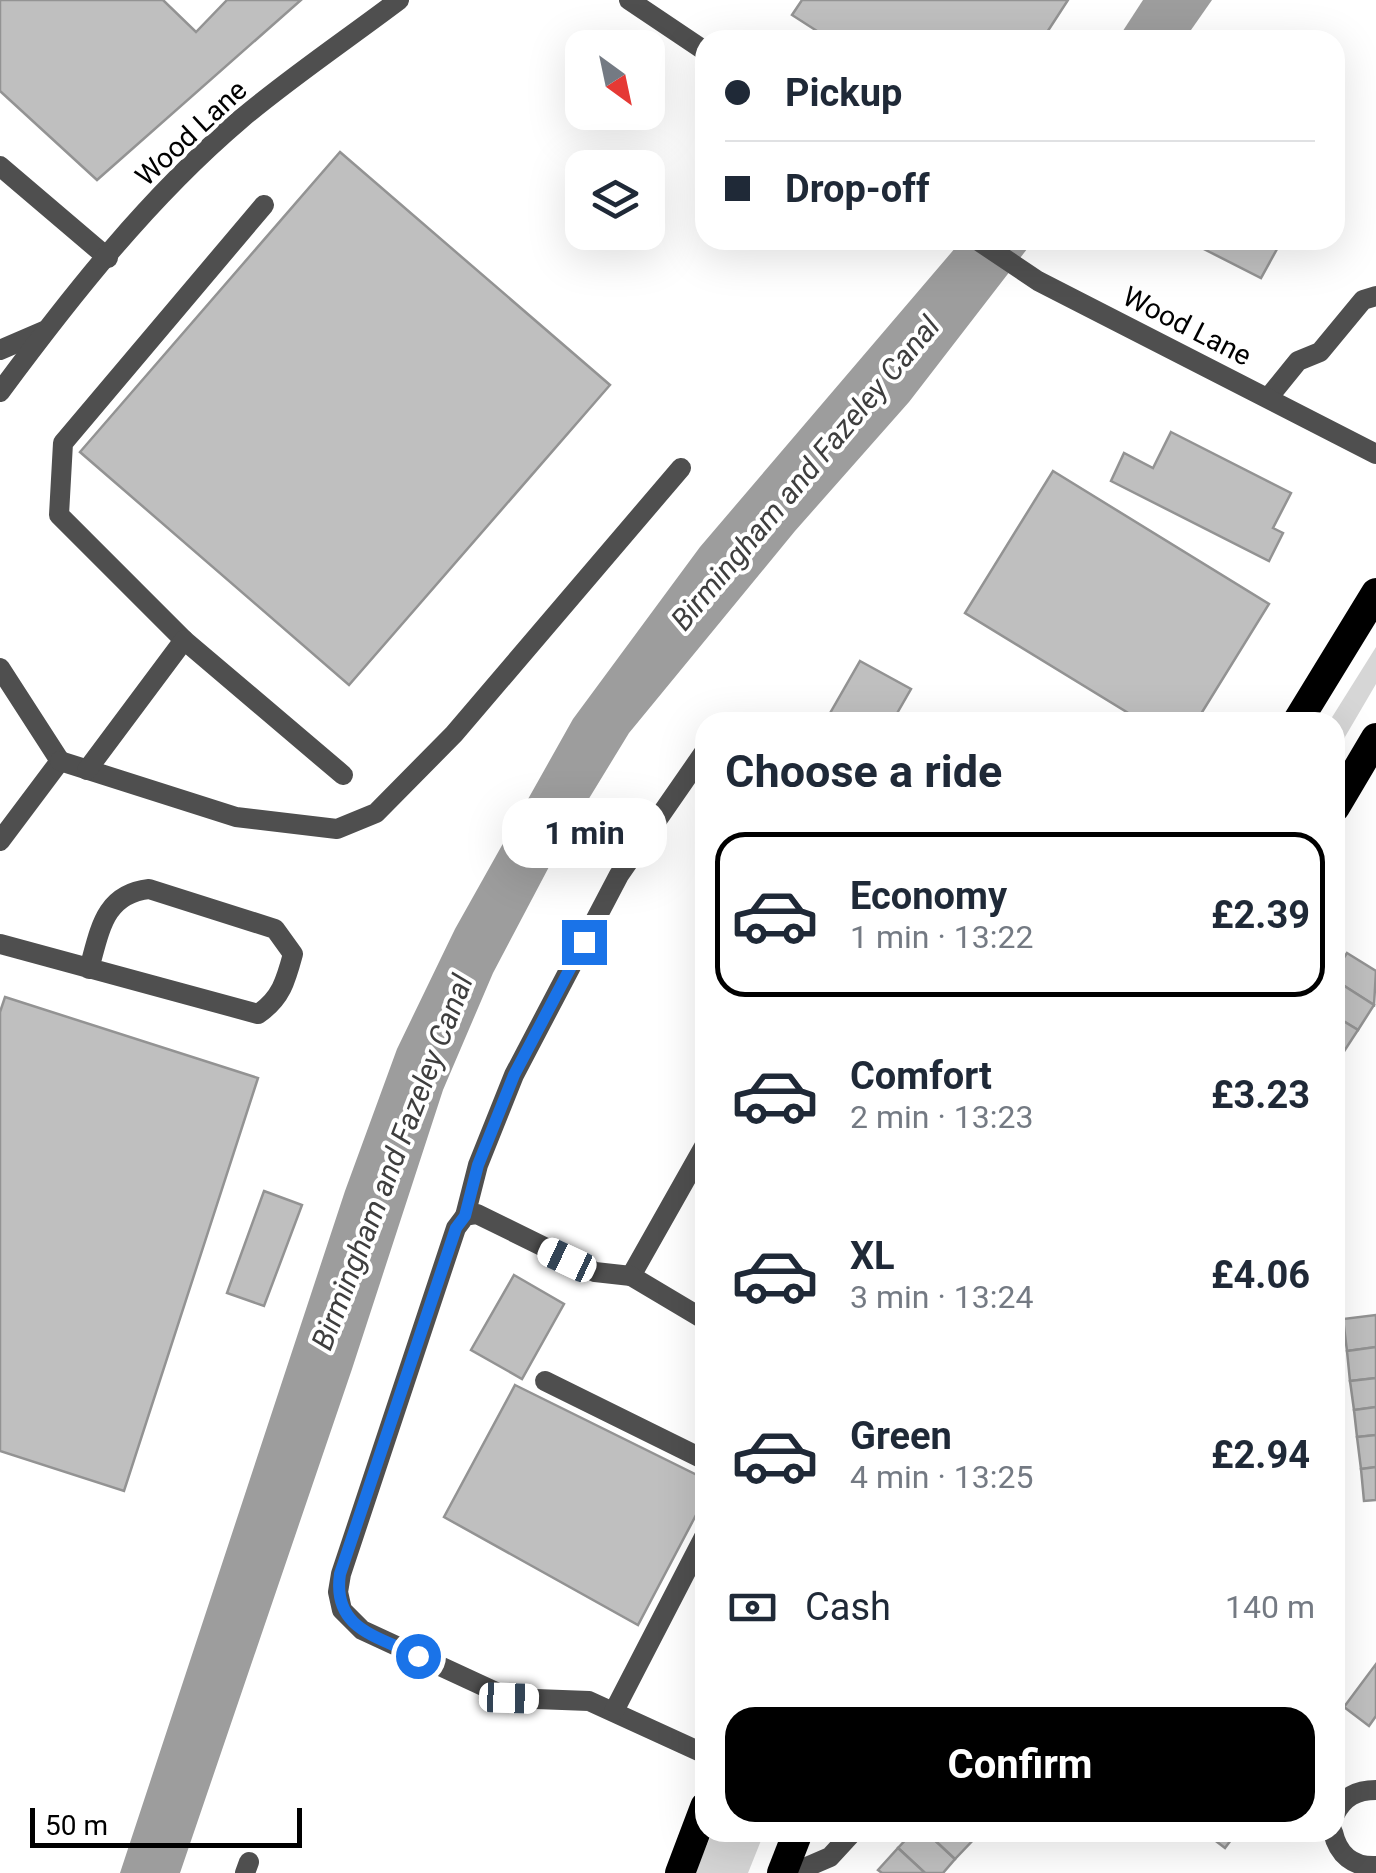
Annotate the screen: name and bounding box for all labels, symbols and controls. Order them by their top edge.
north arrow [565,30,665,130]
map controls [565,30,665,250]
text: Pickup [785,71,902,115]
street label: Wood Lane [129,73,253,193]
button: layers [565,150,665,250]
text: Drop-off [785,167,930,211]
street label: Wood Lane [1117,280,1257,372]
water label: Birmingham and Fazeley Canal [663,308,947,637]
text: Choose a ride [725,745,1002,798]
callout: 1 min [502,797,666,867]
text: 1 min [544,814,625,852]
icon: car [730,870,820,960]
text: Economy [850,874,1007,918]
text: £2.39 [1211,893,1310,937]
text: 1 min · 13:22 [850,918,1033,956]
route end [562,920,607,965]
water label: Birmingham and Fazeley Canal [304,969,480,1354]
icon: car [730,1050,820,1140]
text: Comfort [850,1054,992,1098]
text: £3.23 [1211,1073,1310,1117]
text: 2 min · 13:23 [850,1098,1033,1136]
icon: car [730,1230,820,1320]
car [533,1234,601,1286]
text: XL [850,1234,895,1278]
text: £4.06 [1211,1253,1310,1297]
text: 3 min · 13:24 [850,1278,1033,1316]
icon: car [730,1410,820,1500]
text: Green [850,1414,952,1458]
text: £2.94 [1211,1433,1310,1477]
text: 4 min · 13:25 [850,1458,1033,1496]
icon: cash [725,1580,780,1635]
text: Cash [805,1585,891,1629]
text: 140 m [1225,1588,1315,1626]
route start [396,1634,441,1679]
car [478,1682,540,1714]
button: Confirm [725,1707,1315,1822]
scale bar [30,1803,302,1848]
text: 50 m [45,1809,108,1842]

